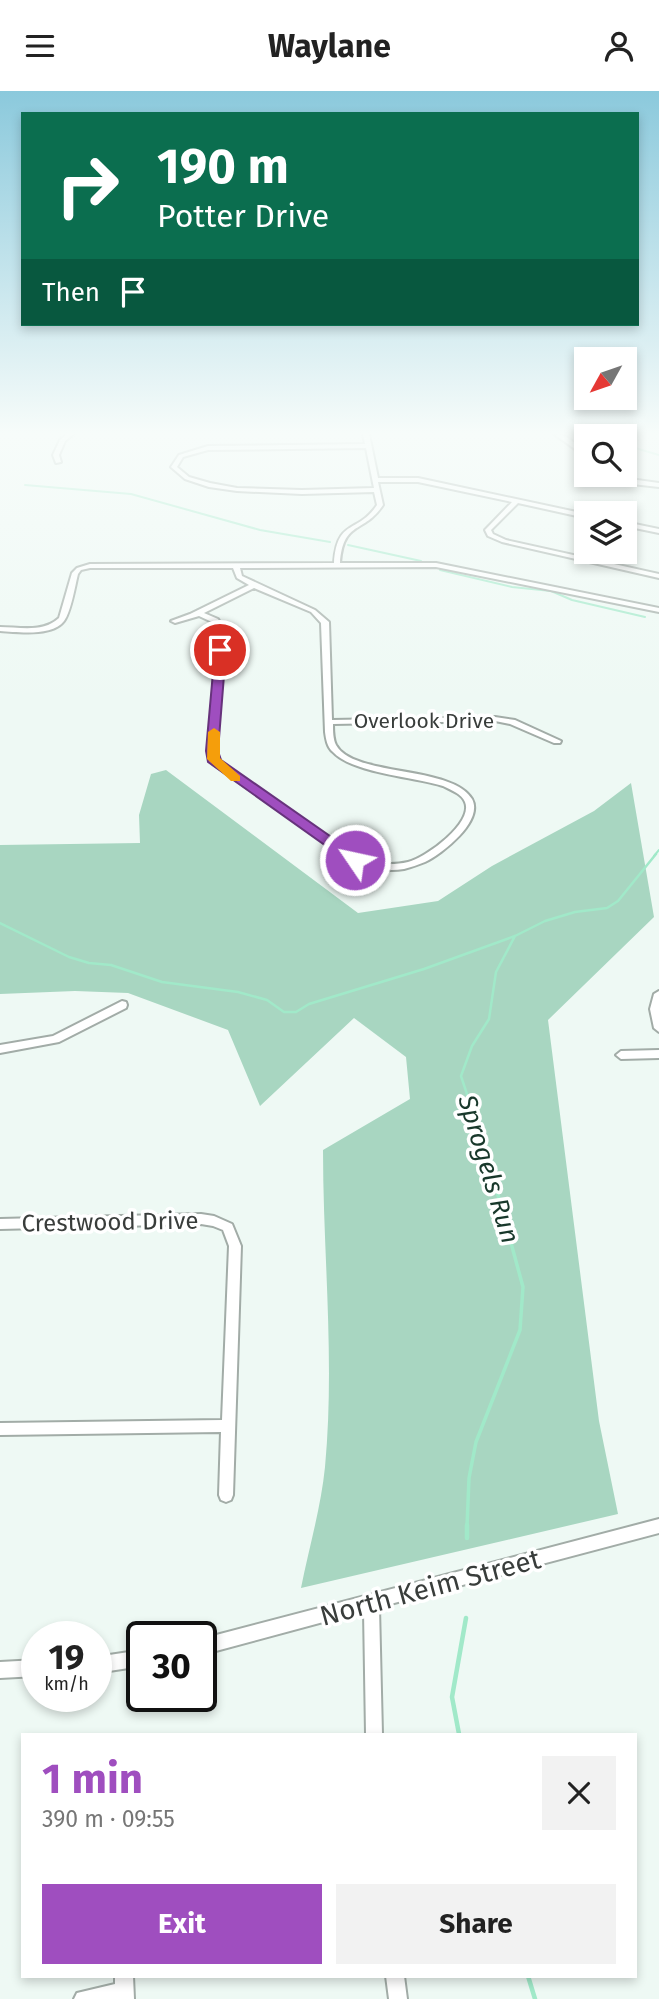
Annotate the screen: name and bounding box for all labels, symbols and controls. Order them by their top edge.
icon: menu [21,27,59,65]
text: Waylane [268,27,391,65]
icon: person [600,27,638,65]
text: 190 m [157,137,289,196]
icon: right [42,140,133,231]
text: Potter Drive [157,197,329,235]
icon: arrive [114,273,152,311]
text: Then [42,277,100,308]
north arrow [574,347,637,409]
map controls [574,347,637,564]
button: search [574,424,637,487]
button: layers [574,501,637,564]
pin [190,620,250,680]
icon: arrive [201,631,239,669]
street label: Overlook Drive [354,708,494,734]
position arrow [318,823,392,897]
water label: Sprogels Run [451,1090,526,1247]
street label: Crestwood Drive [21,1206,199,1238]
street label: North Keim Street [316,1542,545,1633]
speed limit sign: 30 [126,1621,217,1712]
text: 19 [49,1636,84,1678]
text: km/h [44,1673,89,1695]
text: 1 min [42,1754,143,1804]
button: close [542,1756,616,1830]
text: 390 m · 09:55 [42,1805,175,1833]
button: Exit [42,1884,322,1964]
button: Share [336,1884,616,1964]

